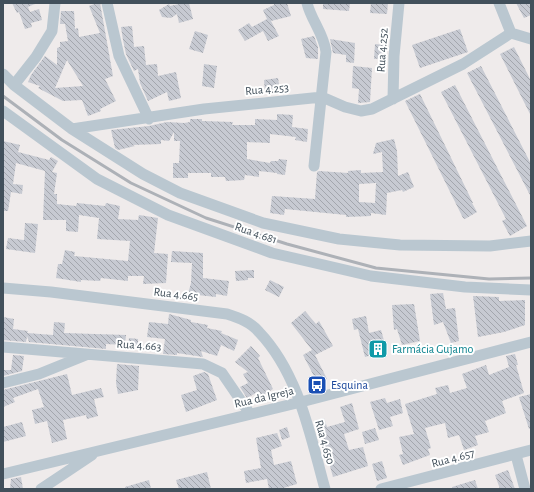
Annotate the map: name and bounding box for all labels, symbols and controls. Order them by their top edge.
street label: Rua 4.252 [374,27,390,73]
street label: Rua 4.253 [245,81,289,97]
street label: Rua 4.681 [233,220,279,246]
street label: Rua 4.665 [153,285,199,303]
street label: Rua 4.663 [116,337,162,353]
building icon: Farmácia Gujamo [367,338,389,360]
place label: Farmácia Gujamo [392,343,474,356]
bus stop icon: Esquina [306,374,328,396]
place label: Esquina [331,379,369,391]
street label: Rua da Igreja [233,384,296,411]
street label: Rua 4.650 [313,418,337,466]
street label: Rua 4.657 [430,446,476,470]

